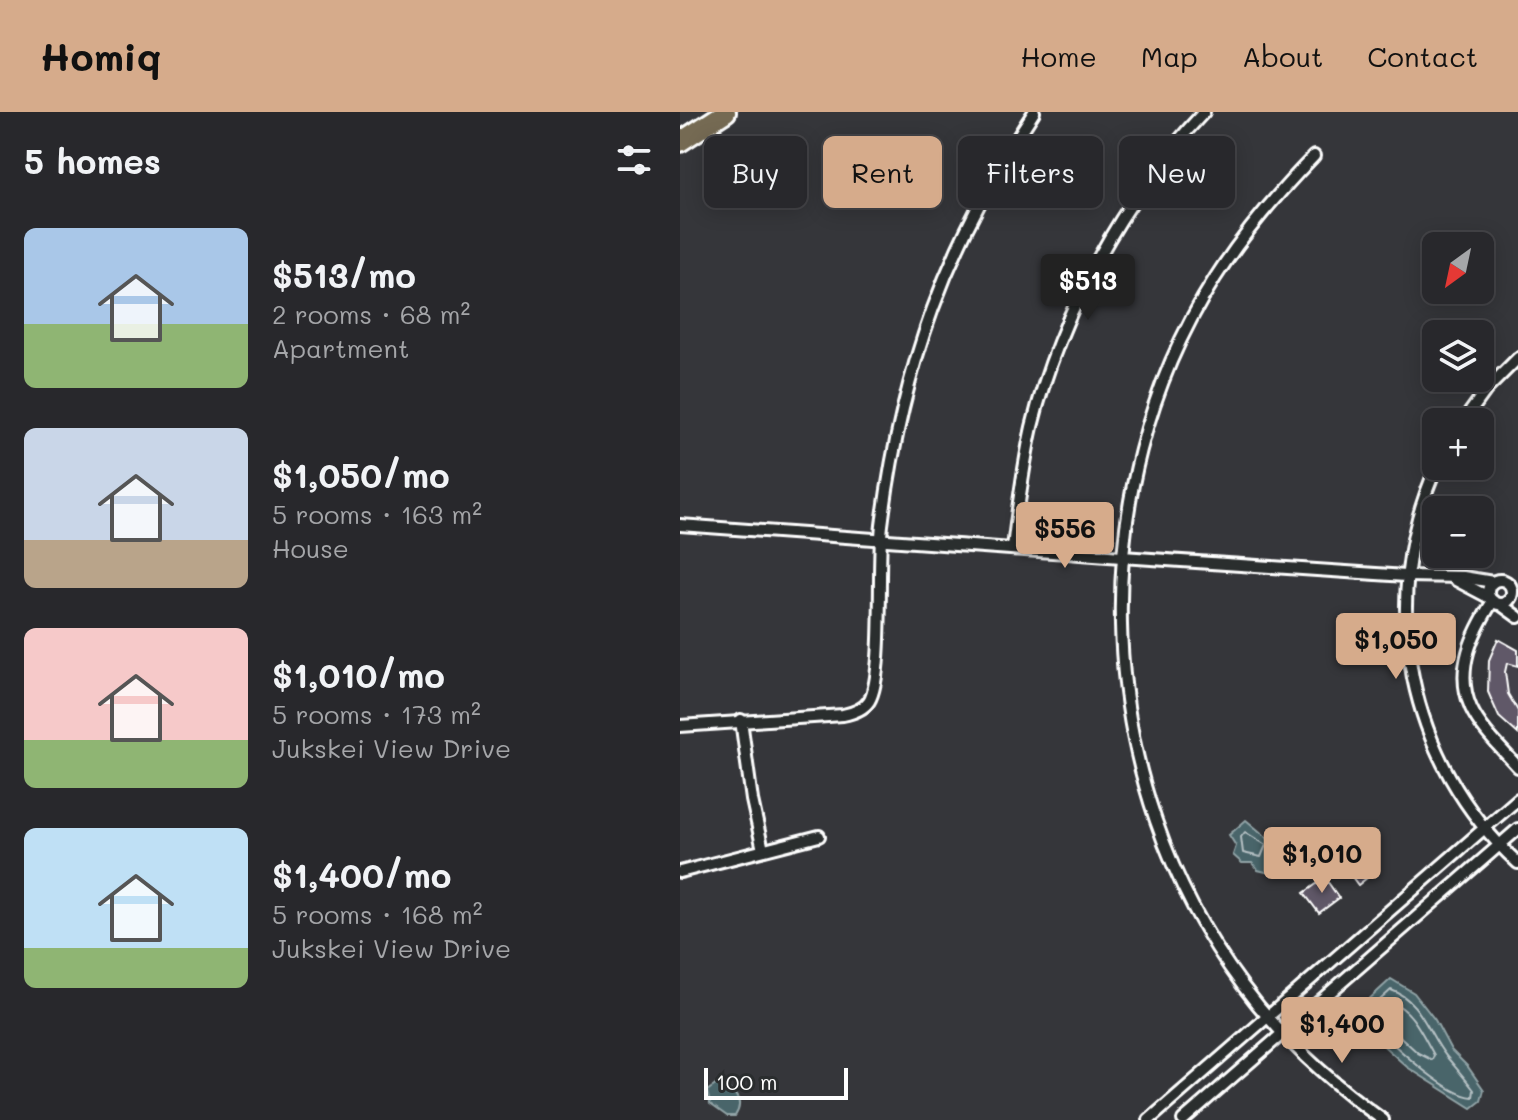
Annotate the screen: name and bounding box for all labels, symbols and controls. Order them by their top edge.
text: Homiq [40,31,161,81]
text: Home [1021,38,1097,74]
text: Map [1141,38,1198,74]
text: About [1242,38,1323,74]
text: Contact [1367,38,1478,74]
chip: Buy [704,136,807,208]
chip: Rent [823,136,942,208]
chip: Filters [958,136,1103,208]
chip: New [1119,136,1235,208]
text: 5 homes [24,138,161,183]
icon: filters [612,138,656,182]
north arrow [1422,232,1494,304]
map controls [1422,232,1494,568]
text: $513/mo [272,252,416,297]
pin: $513 [1041,254,1135,322]
icon: home [88,260,184,356]
text: $513 [1059,263,1117,297]
text: 2 rooms · 68 m² [272,297,470,331]
button: layers [1422,320,1494,392]
text: Apartment [272,331,409,365]
button: + [1422,408,1494,480]
text: $1,050/mo [272,452,450,497]
icon: home [88,460,184,556]
button: − [1422,496,1494,568]
text: 5 rooms · 163 m² [272,497,482,531]
pin: $556 [1018,502,1112,570]
text: $556 [1034,511,1096,545]
text: House [272,531,349,565]
pin: $1,050 [1331,613,1461,681]
text: $1,050 [1354,622,1438,656]
text: $1,010/mo [272,652,445,697]
icon: home [88,660,184,756]
text: 5 rooms · 173 m² [272,697,481,731]
text: Jukskei View Drive [272,731,511,765]
pin: $1,010 [1257,827,1387,895]
text: $1,010 [1282,836,1362,870]
text: $1,400/mo [272,852,451,897]
icon: home [88,860,184,956]
text: 5 rooms · 168 m² [272,897,483,931]
text: Jukskei View Drive [272,931,511,965]
pin: $1,400 [1277,997,1407,1065]
text: $1,400 [1299,1006,1385,1040]
scale bar [704,1064,848,1100]
text: 100 m [716,1067,778,1096]

